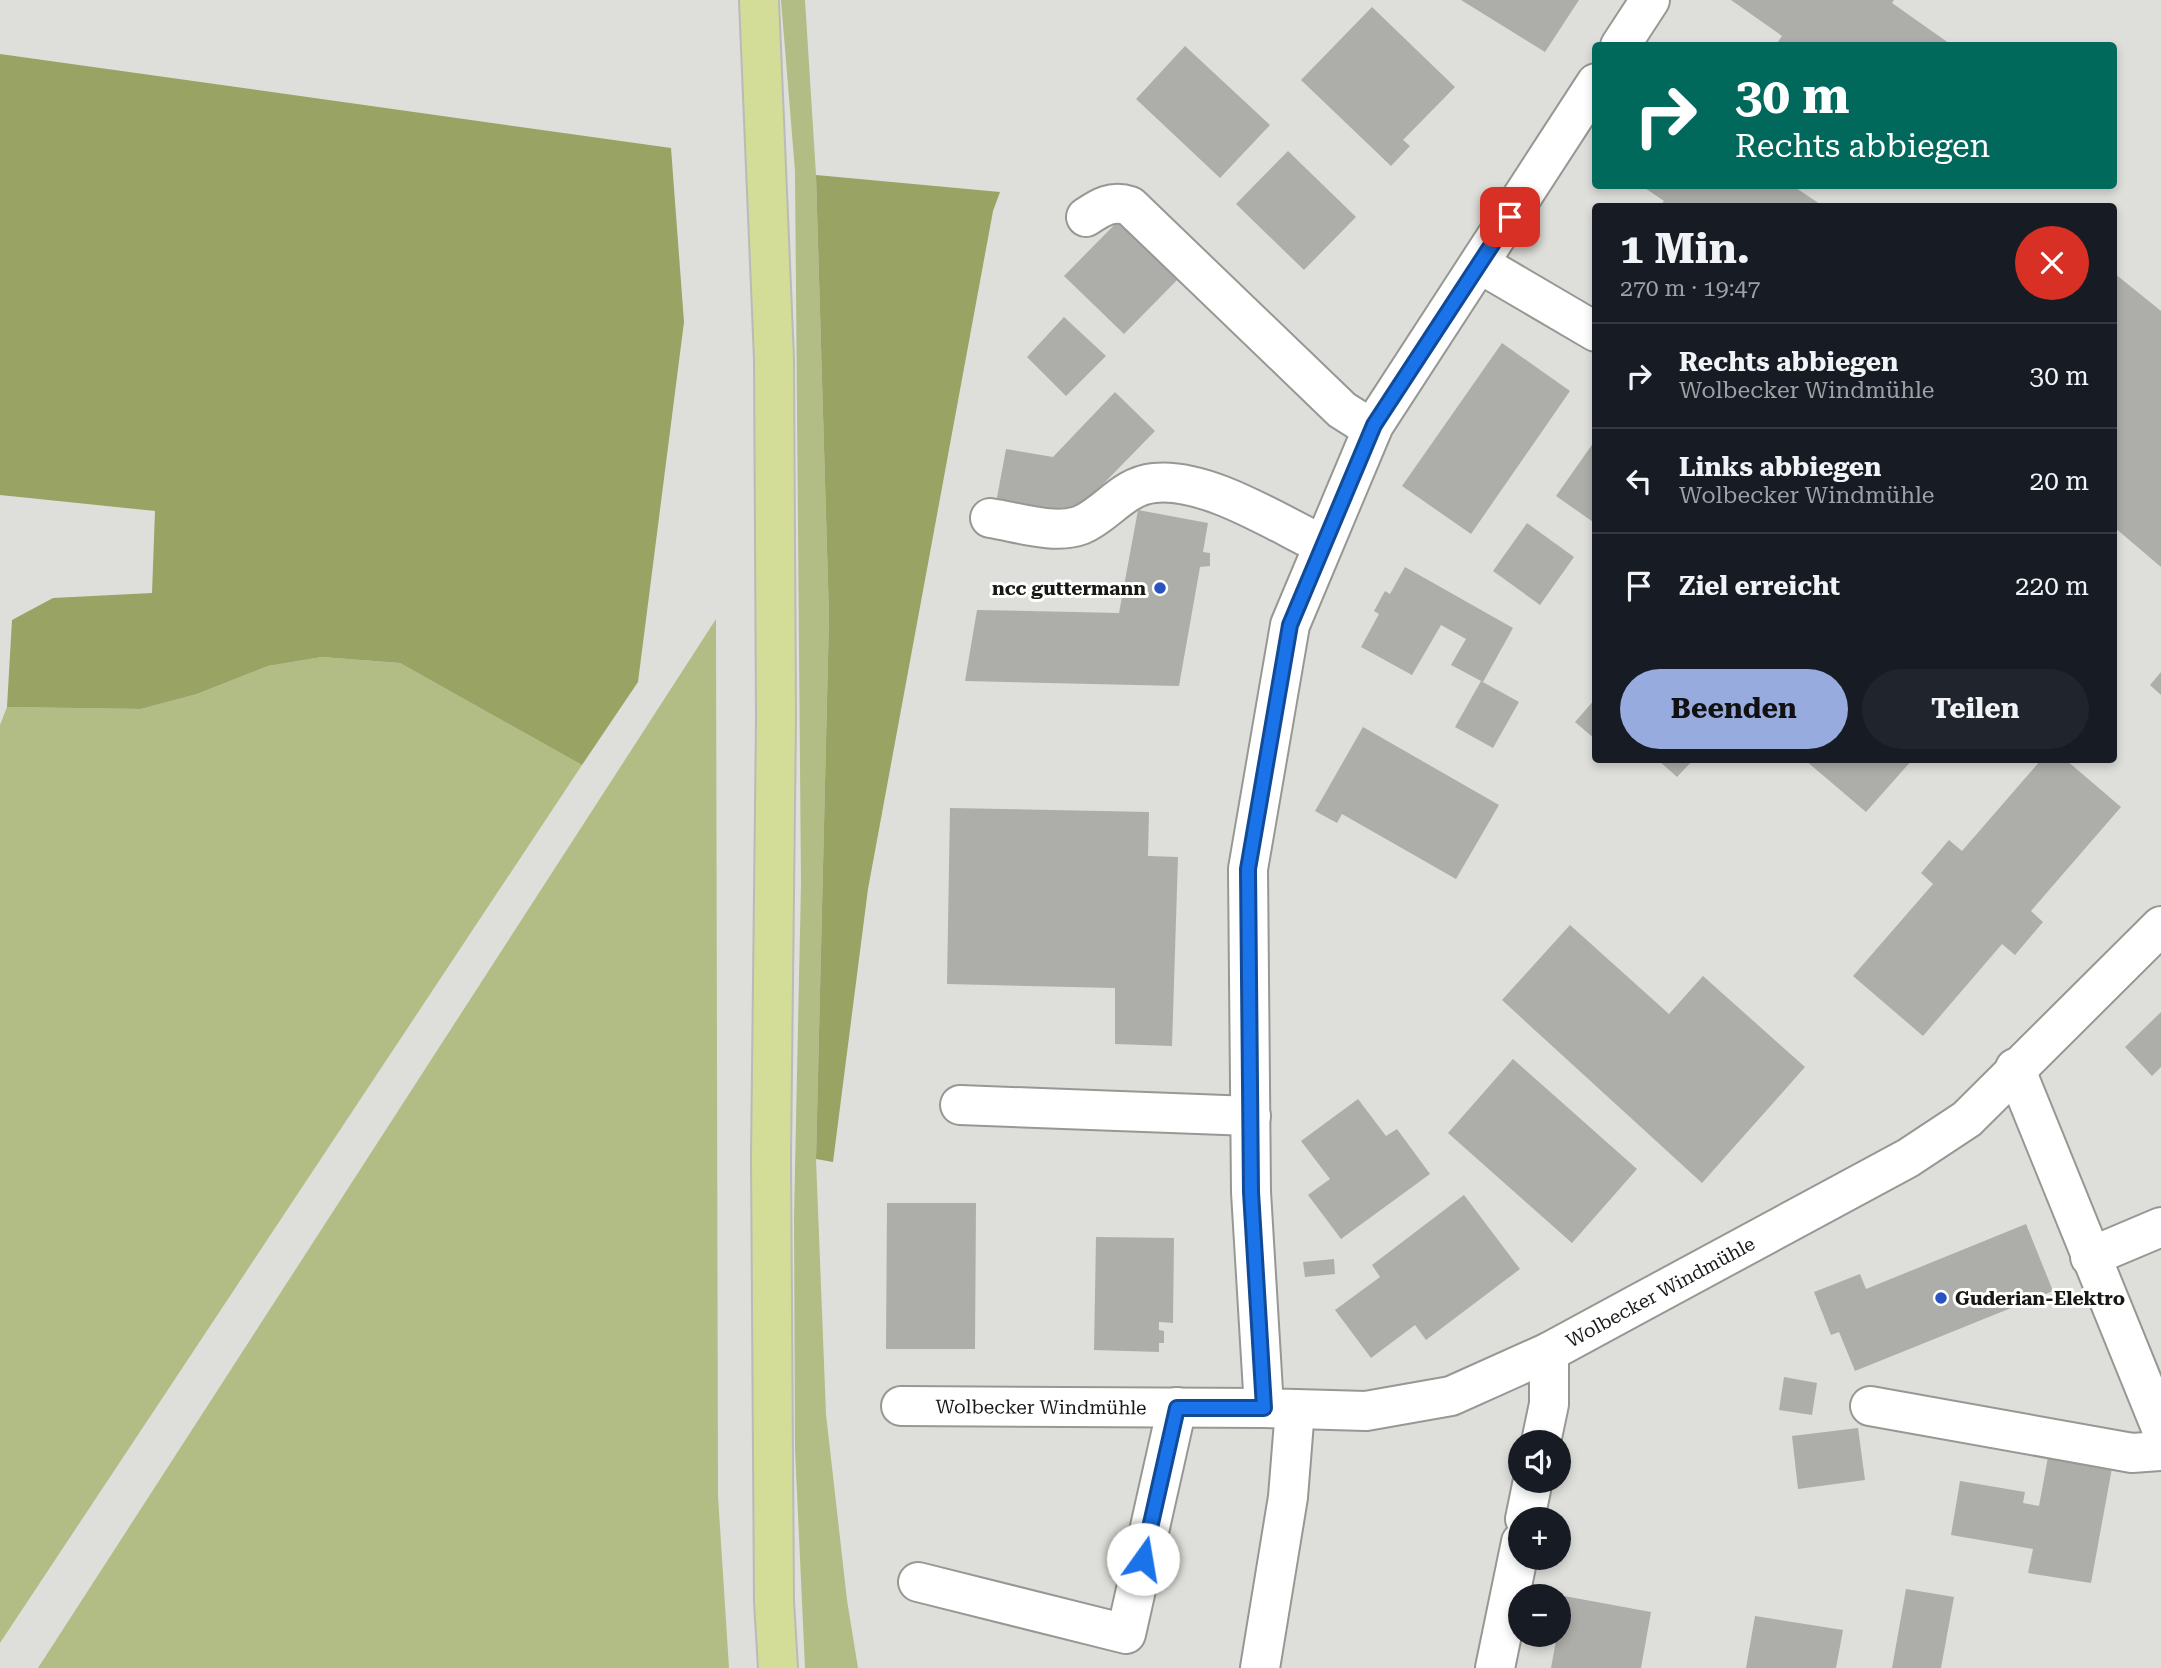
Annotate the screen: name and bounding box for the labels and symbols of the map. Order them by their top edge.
pin [1480,187,1540,247]
place label: ncc guttermann [992,577,1146,600]
marker: ncc guttermann [1152,580,1168,596]
street label: Wolbecker Windmühle [1562,1231,1759,1352]
place label: Guderian-Elektro [1955,1287,2125,1310]
marker: Guderian-Elektro [1933,1290,1949,1306]
street label: Wolbecker Windmühle [935,1395,1147,1419]
position arrow [1106,1522,1180,1596]

